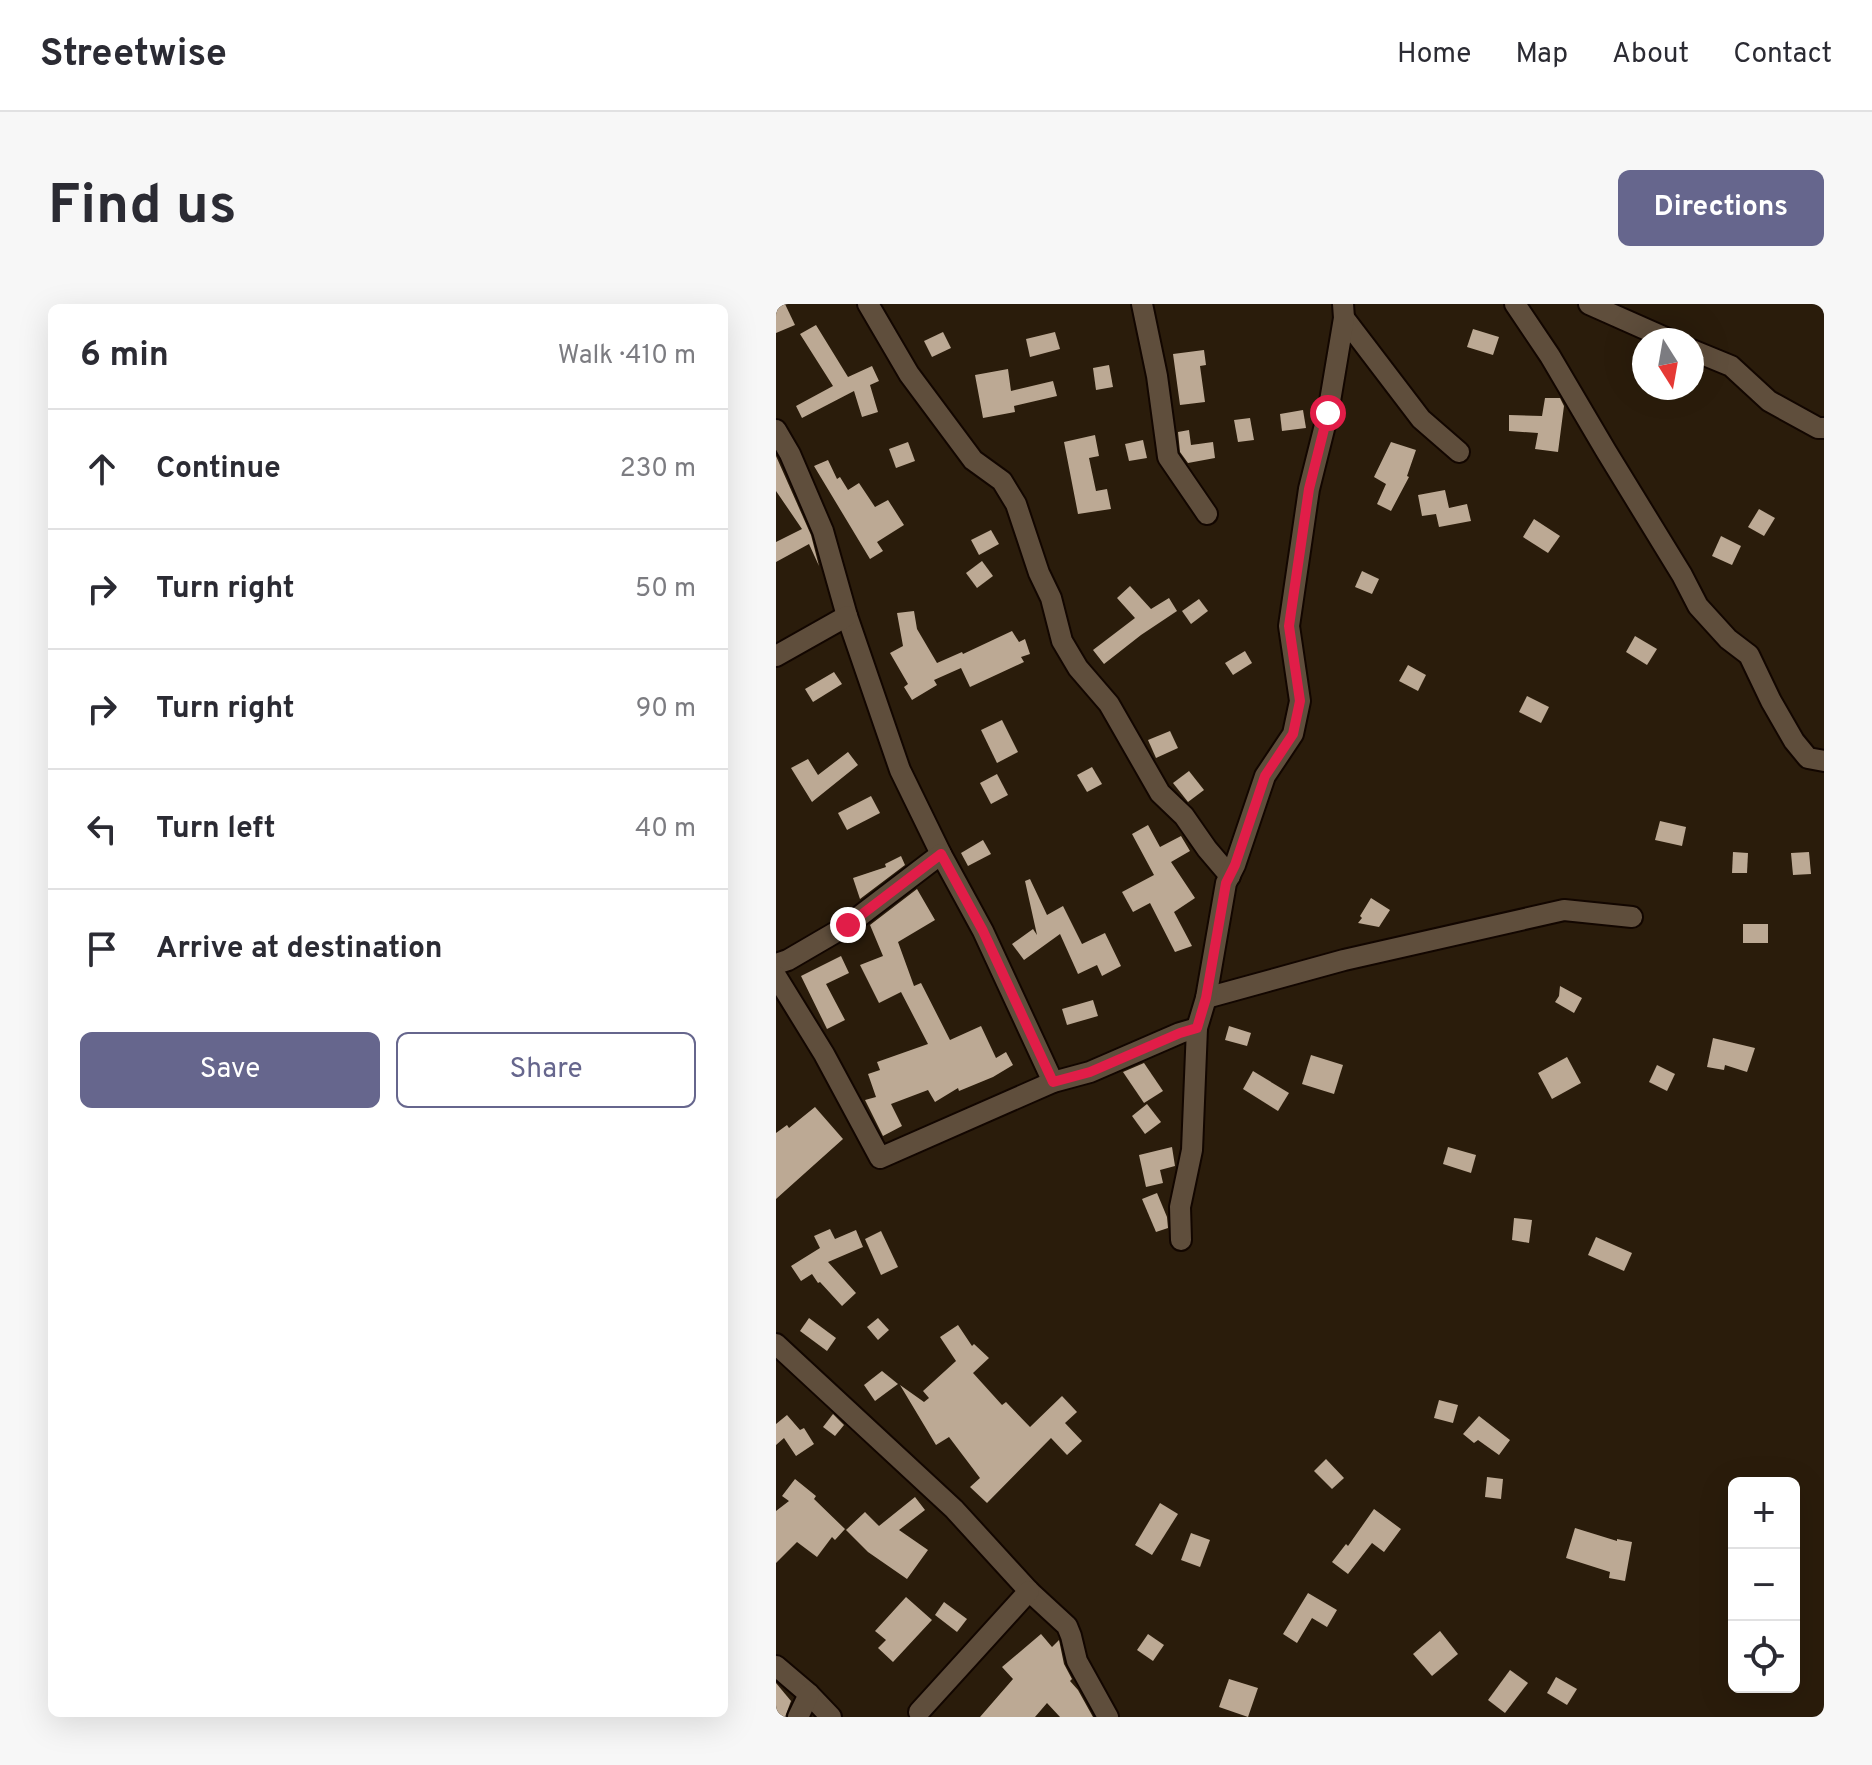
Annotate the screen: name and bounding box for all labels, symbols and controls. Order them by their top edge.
text: Streetwise [40,31,227,80]
text: Home [1397,37,1471,73]
text: Map [1515,37,1568,73]
text: About [1612,37,1689,73]
text: Contact [1733,37,1832,73]
button: Directions [1618,170,1824,246]
text: Find us [48,173,237,243]
north arrow [1632,328,1704,400]
text: 6 min [80,335,169,378]
text: Walk · 410 m [558,340,696,373]
route start [1310,395,1346,431]
icon: ahead [80,447,124,491]
text: Continue [156,451,281,488]
text: 230 m [620,453,696,486]
icon: right [80,567,124,611]
text: Turn right [156,571,294,608]
text: 50 m [635,573,696,606]
icon: right [80,687,124,731]
text: Turn right [156,691,294,728]
text: 90 m [636,693,696,726]
icon: left [80,807,124,851]
text: Turn left [156,811,276,848]
text: 40 m [635,813,696,846]
route end [830,907,866,943]
icon: arrive [80,927,124,971]
text: Arrive at destination [156,931,442,968]
button: Save [80,1032,380,1108]
button: Share [396,1032,696,1108]
map controls [1728,1477,1800,1693]
button: + [1728,1477,1800,1549]
button: − [1728,1549,1800,1621]
button: locate [1728,1621,1800,1693]

